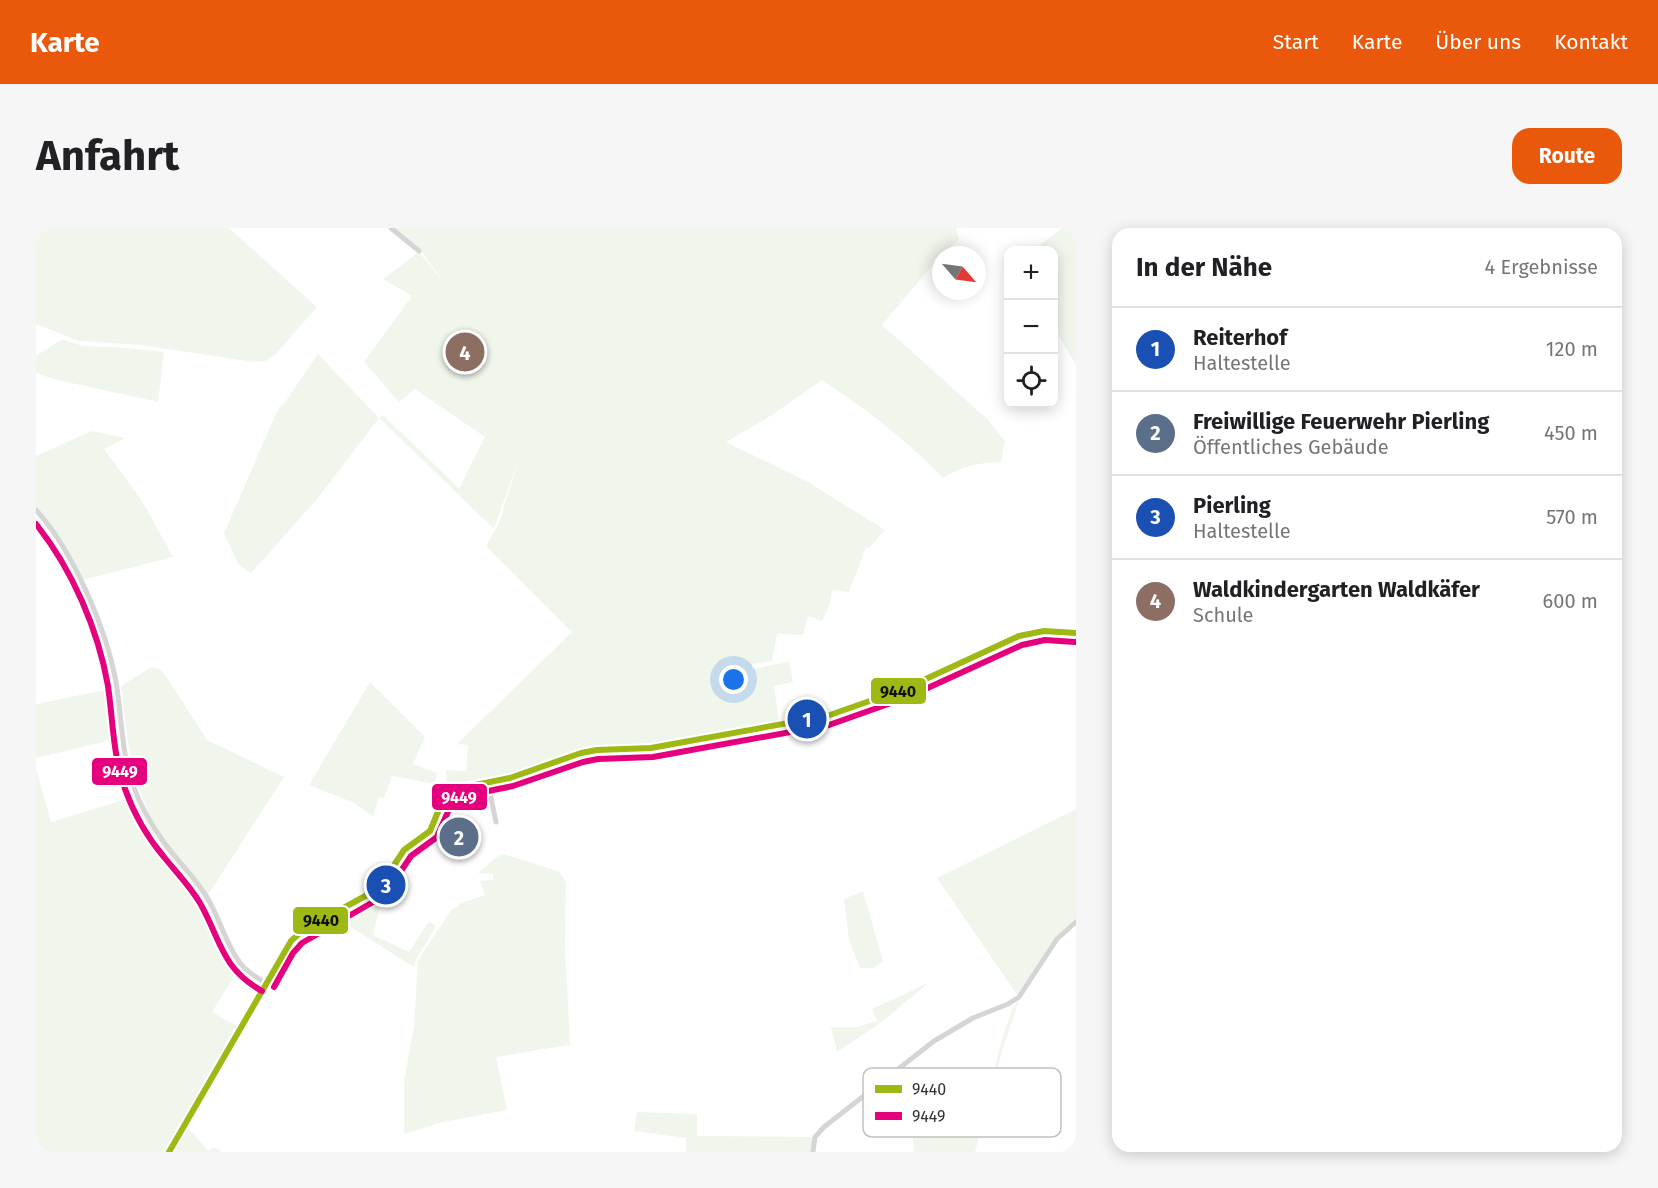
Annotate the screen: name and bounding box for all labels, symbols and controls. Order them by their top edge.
text: Karte [30,26,100,59]
text: Start [1273,29,1319,55]
text: Karte [1352,29,1402,55]
text: Über uns [1435,29,1521,55]
text: Kontakt [1554,29,1628,55]
button: Route [1512,128,1622,184]
text: Anfahrt [36,131,179,181]
north arrow [932,246,986,300]
map controls [1004,246,1058,408]
button: + [1004,246,1058,300]
text: In der Nähe [1136,252,1272,283]
text: 4 Ergebnisse [1485,255,1598,279]
button: − [1004,300,1058,354]
text: Reiterhof [1193,324,1287,351]
pin: 4 [446,330,484,374]
text: 1 [1151,337,1160,361]
text: 120 m [1546,337,1598,361]
text: Haltestelle [1193,351,1291,375]
button: locate [1004,354,1058,408]
text: Freiwillige Feuerwehr Pierling [1193,408,1489,435]
text: 2 [1150,421,1161,445]
text: 450 m [1544,421,1598,445]
text: Öffentliches Gebäude [1193,435,1389,459]
text: Pierling [1193,492,1271,519]
text: 3 [1150,505,1161,529]
text: 570 m [1546,505,1598,529]
text: Haltestelle [1193,519,1291,543]
text: Waldkindergarten Waldkäfer [1193,576,1480,603]
text: 4 [1150,589,1161,613]
text: 600 m [1543,589,1598,613]
text: Schule [1193,603,1253,627]
your location [719,665,748,694]
line badge: 9440 [870,677,927,705]
text: 9440 [880,682,916,701]
pin: 1 [788,696,826,742]
line badge: 9449 [91,757,148,786]
text: 9449 [102,762,138,781]
line badge: 9449 [431,783,488,811]
text: 9449 [441,788,477,807]
pin: 2 [440,814,478,860]
pin: 3 [366,862,406,908]
line badge: 9440 [292,906,349,935]
text: 9440 [303,911,339,930]
legend [863,1068,1061,1137]
text: 9440 [912,1080,946,1099]
text: 9449 [912,1107,945,1126]

